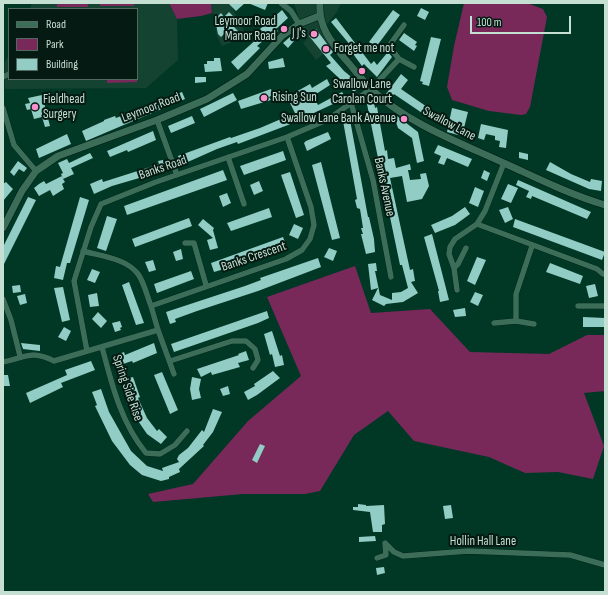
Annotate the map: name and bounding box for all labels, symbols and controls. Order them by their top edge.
legend [8,8,138,80]
scale bar [472,8,573,34]
place label: Leymoor Road Manor Road [215,14,276,45]
text: 100 m [477,15,502,30]
text: Road [46,17,66,32]
marker: Leymoor Road Manor Road [279,24,289,34]
place label: J J's [292,26,306,42]
marker: J J's [309,29,319,39]
text: Park [46,37,64,52]
place label: Forget me not [334,41,394,57]
marker: Forget me not [321,44,331,54]
text: Building [46,57,78,72]
marker: Swallow Lane Carolan Court [357,66,367,76]
place label: Swallow Lane Carolan Court [332,77,392,108]
street label: Leymoor Road [120,90,182,126]
place label: Rising Sun [272,90,317,106]
place label: Fieldhead Surgery [43,92,85,123]
marker: Rising Sun [259,93,269,103]
marker: Fieldhead Surgery [30,102,40,112]
street label: Swallow Lane [420,104,478,144]
place label: Swallow Lane Bank Avenue [281,111,396,127]
marker: Swallow Lane Bank Avenue [399,114,409,124]
street label: Banks Road [137,153,189,183]
street label: Banks Avenue [370,156,398,218]
street label: Banks Crescent [220,239,288,275]
street label: Spring Side Rise [108,353,146,423]
street label: Hollin Hall Lane [450,534,516,550]

